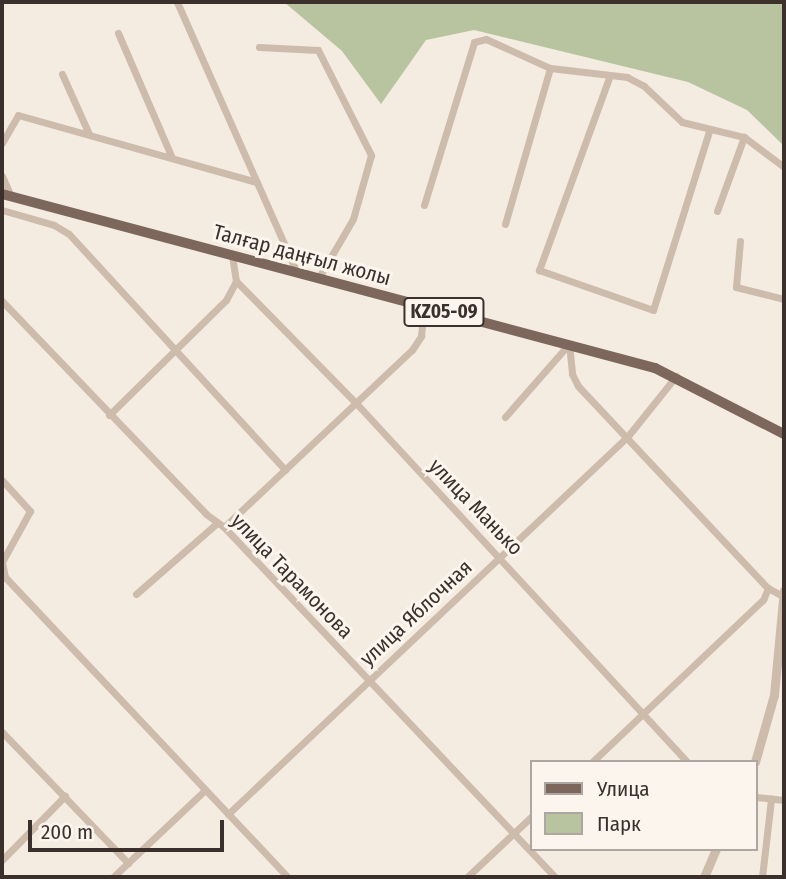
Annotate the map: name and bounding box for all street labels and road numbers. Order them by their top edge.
street label: Талғар даңғыл жолы [211,219,393,291]
road number: KZ05-09 [402,296,486,328]
street label: улица Манько [424,454,528,560]
street label: улица Тарамонова [226,508,358,644]
street label: улица Яблочная [355,555,477,671]

